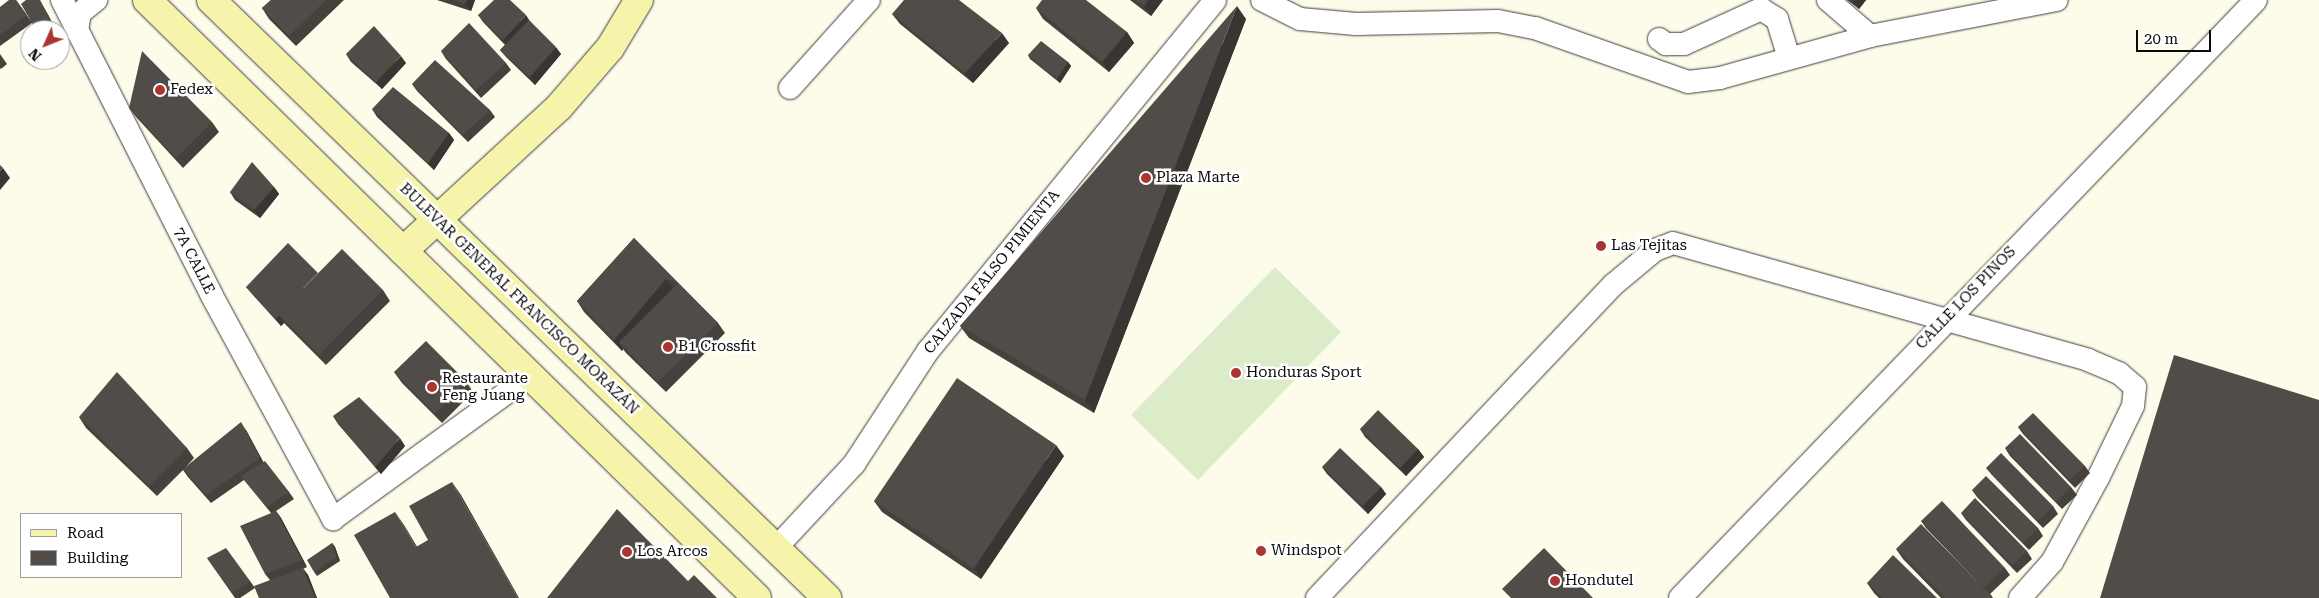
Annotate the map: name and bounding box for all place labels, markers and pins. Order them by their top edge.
place label: Fedex [170,81,213,99]
marker: Fedex [154,84,166,96]
place label: Plaza Marte [1156,169,1240,187]
marker: Plaza Marte [1140,172,1152,184]
place label: Las Tejitas [1611,237,1687,255]
marker: Las Tejitas [1595,240,1607,252]
place label: B1 Crossfit [678,338,756,356]
marker: B1 Crossfit [662,341,674,353]
place label: Honduras Sport [1246,364,1362,382]
marker: Honduras Sport [1230,367,1242,379]
place label: Restaurante Feng Juang [442,369,528,404]
marker: Restaurante Feng Juang [426,381,438,393]
place label: Windspot [1271,542,1342,560]
place label: Los Arcos [637,543,708,561]
marker: Windspot [1255,545,1267,557]
marker: Los Arcos [621,546,633,558]
place label: Hondutel [1565,572,1633,590]
marker: Hondutel [1549,575,1561,587]

